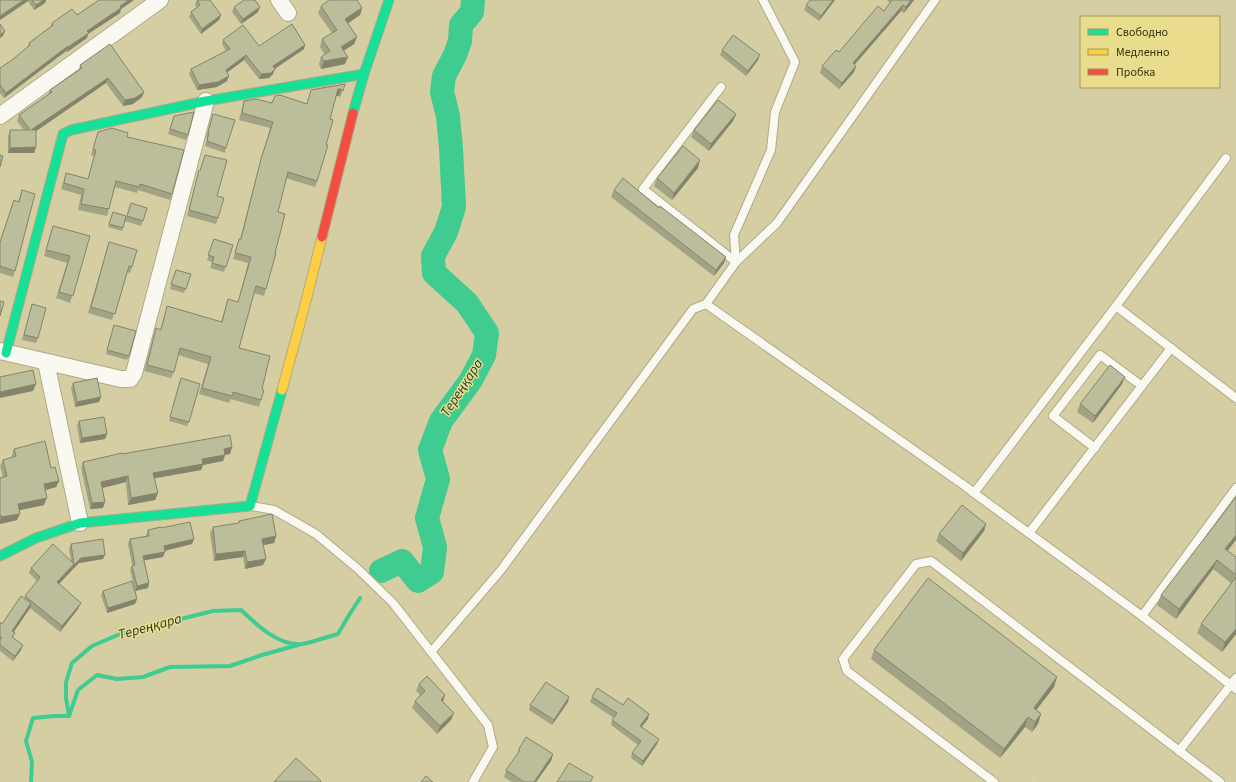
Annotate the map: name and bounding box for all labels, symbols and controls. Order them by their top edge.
legend [1080,16,1220,88]
text: Свободно [1116,24,1168,41]
text: Медленно [1116,44,1170,61]
text: Пробка [1116,64,1155,81]
water label: Тереңқара [436,355,488,421]
water label: Тереңқара [116,609,185,645]

